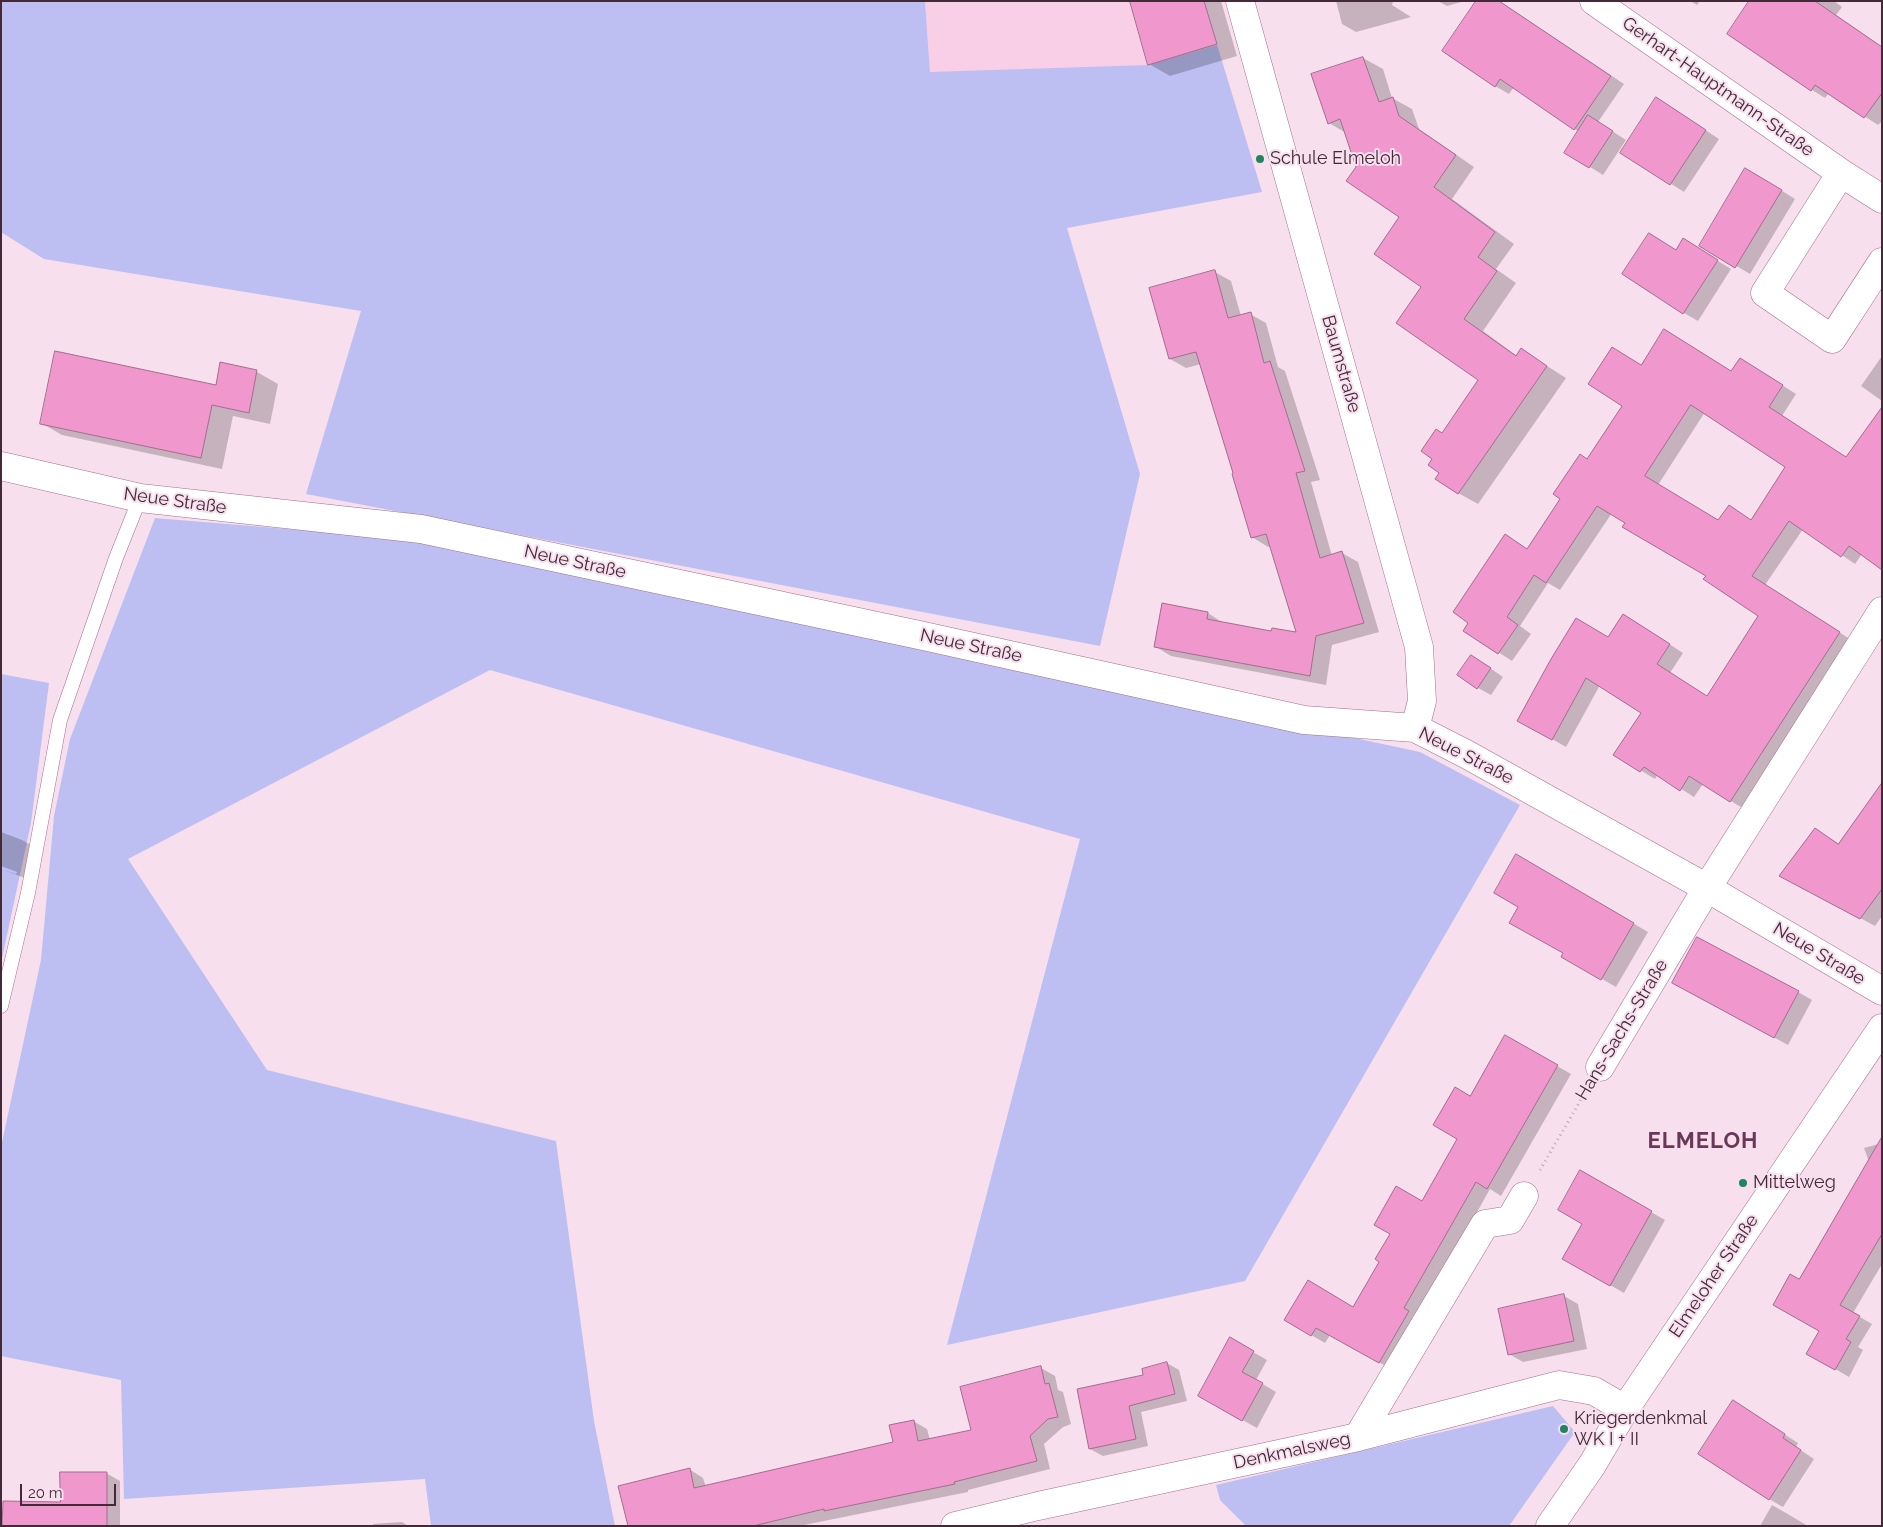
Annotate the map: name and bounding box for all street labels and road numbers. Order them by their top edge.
street label: Gerhart-Hauptmann-Straße [1618,12,1818,162]
street label: Baumstraße [1317,313,1365,415]
street label: Neue Straße [122,483,228,519]
street label: Neue Straße [522,541,628,583]
street label: Neue Straße [918,625,1024,667]
street label: Neue Straße [1415,723,1517,789]
street label: Neue Straße [1769,918,1869,990]
street label: Hans-Sachs-Straße [1571,956,1673,1104]
street label: Elmeloher Straße [1665,1210,1763,1342]
street label: Denkmalsweg [1231,1428,1353,1474]

